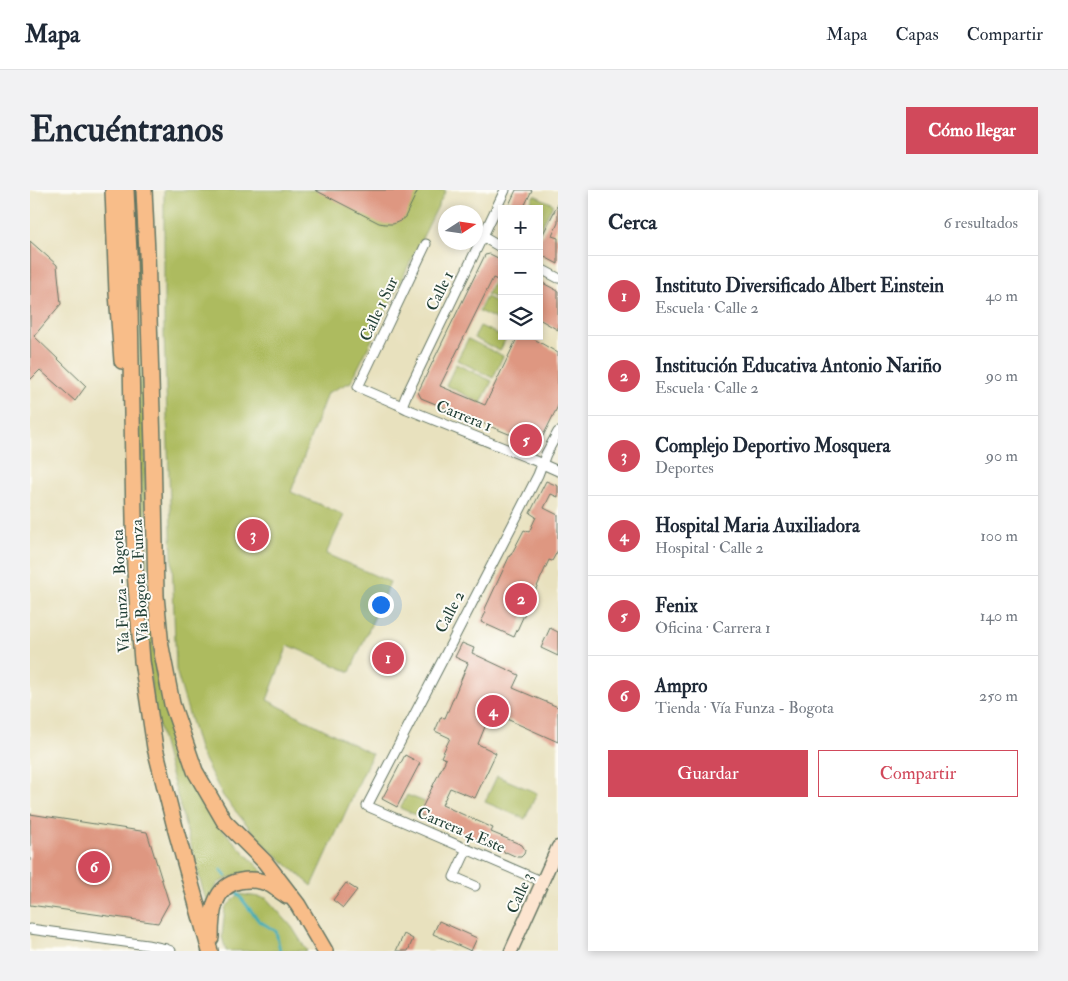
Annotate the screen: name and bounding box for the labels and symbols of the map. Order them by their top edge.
north arrow [438,205,483,250]
street label: Calle 1 [422,268,458,314]
street label: Calle 1 Sur [355,274,403,344]
street label: Carrera 1 [433,396,495,436]
pin: 5 [510,421,542,459]
pin: 3 [237,516,269,554]
street label: Vía Bogota - Funza [127,518,153,643]
street label: Vía Funza - Bogota [108,528,134,653]
pin: 2 [505,580,537,618]
street label: Calle 2 [431,588,469,636]
your location [368,592,394,618]
pin: 1 [372,639,404,677]
pin: 4 [477,692,509,730]
street label: Carrera 4 Este [414,803,508,858]
pin: 6 [78,848,110,886]
street label: Calle 3 [502,869,538,917]

